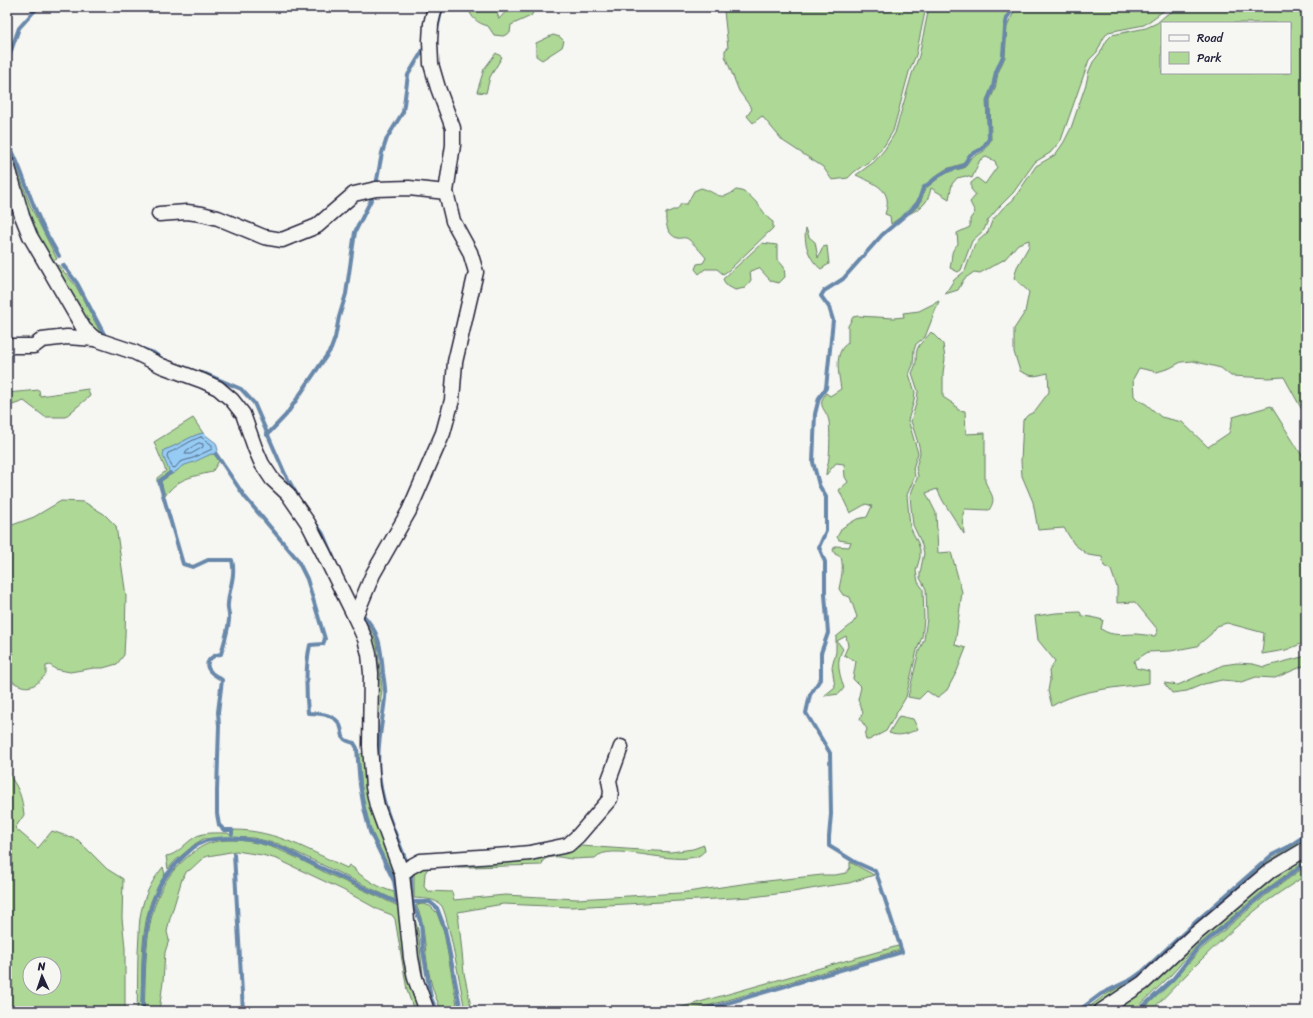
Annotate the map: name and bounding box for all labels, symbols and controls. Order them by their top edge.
legend [1161,22,1291,74]
text: Road [1197,27,1224,49]
text: Park [1197,47,1222,69]
north arrow [22,956,62,996]
text: N [36,957,46,976]

